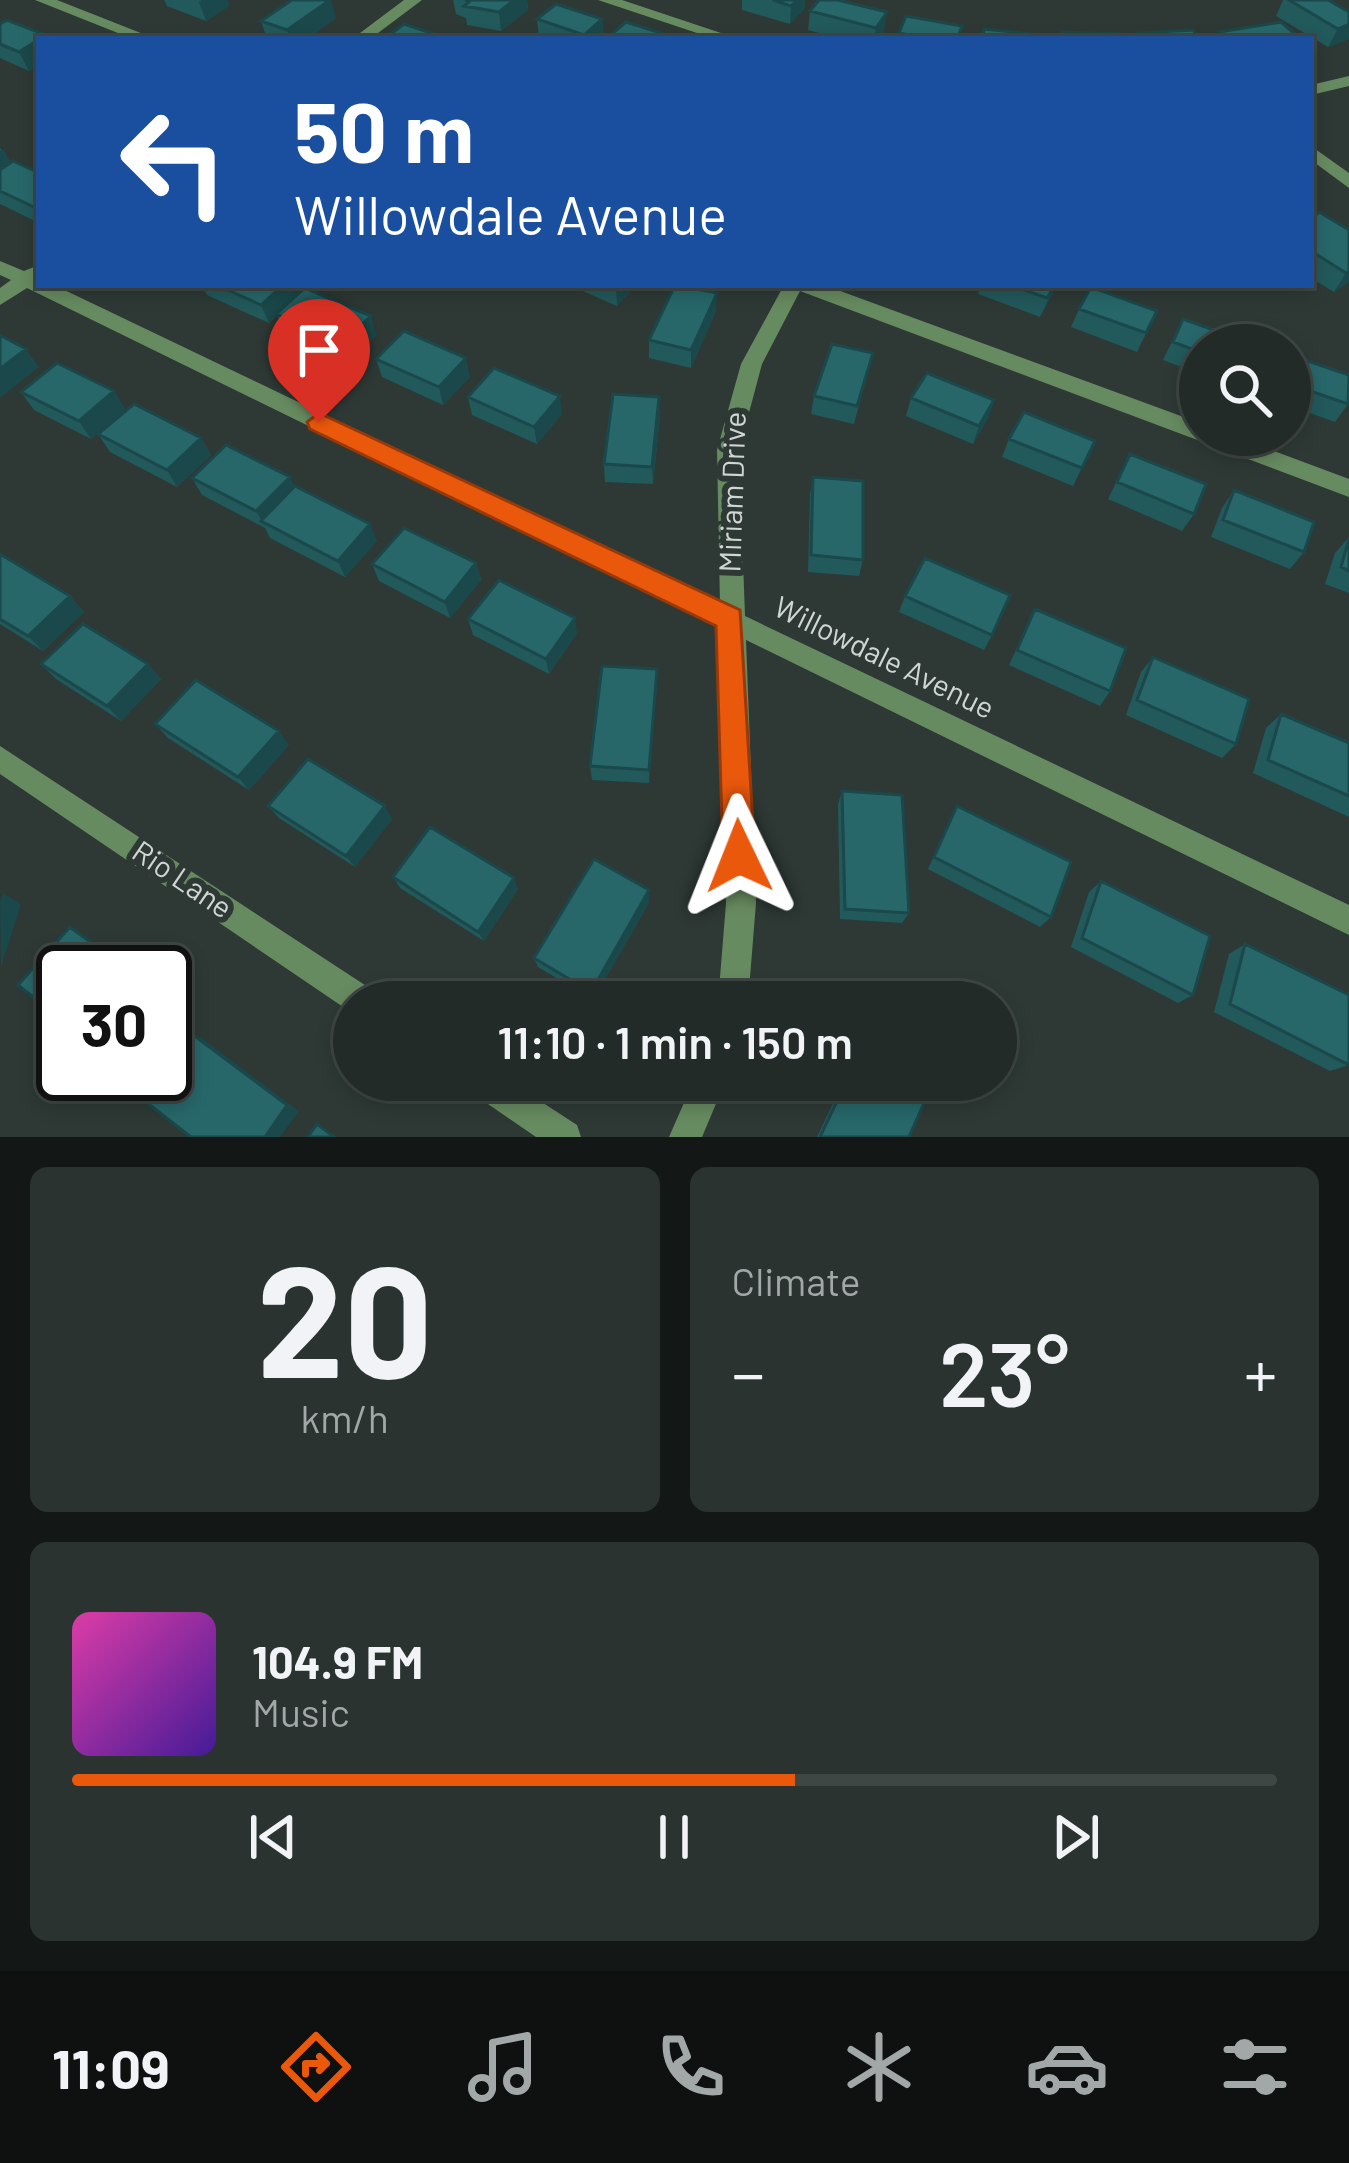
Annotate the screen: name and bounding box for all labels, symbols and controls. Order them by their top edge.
text: 50 m [294,79,474,180]
icon: left [96,84,252,240]
text: Willowdale Avenue [294,181,727,246]
pin [268,299,370,422]
icon: arrive [286,317,352,383]
map controls [1179,324,1311,456]
button: search [1179,324,1311,456]
street label: Miriam Drive [710,411,752,573]
street label: Willowdale Avenue [769,587,1001,725]
position arrow [676,793,802,919]
street label: Rio Lane [126,832,240,925]
speed limit sign: 30 [36,945,192,1101]
text: 11:10 · 1 min · 150 m [497,1014,853,1068]
text: 20 [257,1222,433,1409]
text: Climate [732,1257,861,1304]
text: 23° [939,1317,1069,1425]
text: − [732,1332,765,1411]
text: + [1244,1332,1277,1411]
text: km/h [301,1394,389,1441]
text: 104.9 FM [252,1634,423,1688]
text: Music [252,1688,350,1735]
icon: previous [240,1804,306,1870]
icon: pause [641,1804,707,1870]
icon: next [1043,1804,1109,1870]
icon: directions [274,2025,358,2109]
icon: music [461,2025,545,2109]
icon: phone [649,2025,733,2109]
icon: climate [837,2025,921,2109]
icon: car [1025,2025,1109,2109]
icon: filters [1213,2025,1297,2109]
text: 11:09 [52,2035,170,2100]

